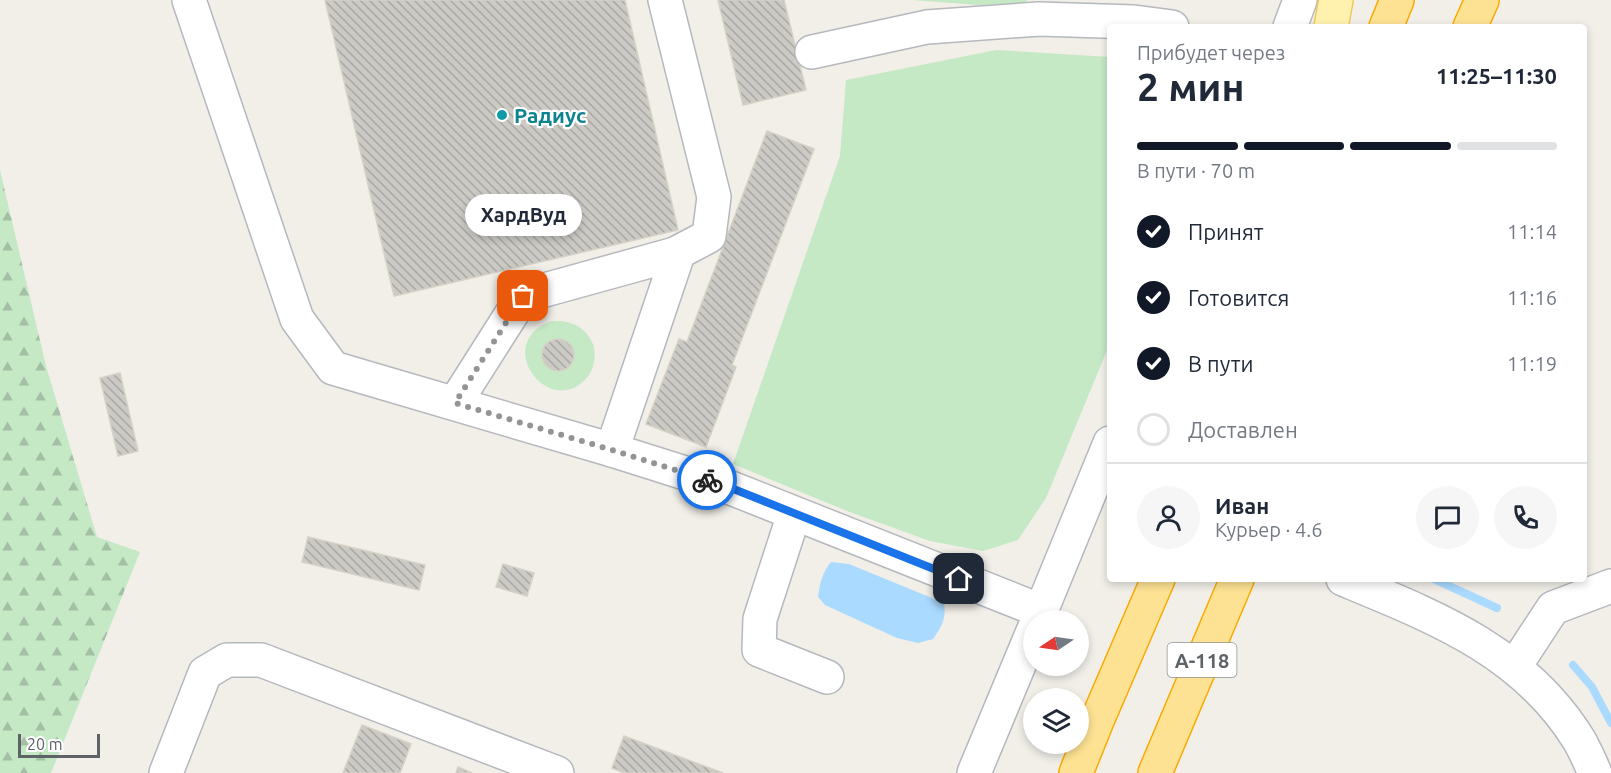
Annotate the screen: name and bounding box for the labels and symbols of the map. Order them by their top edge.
place label: Радиус [514,103,586,127]
marker: Радиус [495,108,509,122]
callout: ХардВуд [464,194,582,236]
pin [497,270,548,321]
courier [677,450,737,510]
pin [933,553,984,604]
north arrow [1023,610,1089,676]
road number: А-118 [1168,643,1236,677]
scale bar [18,731,100,758]

